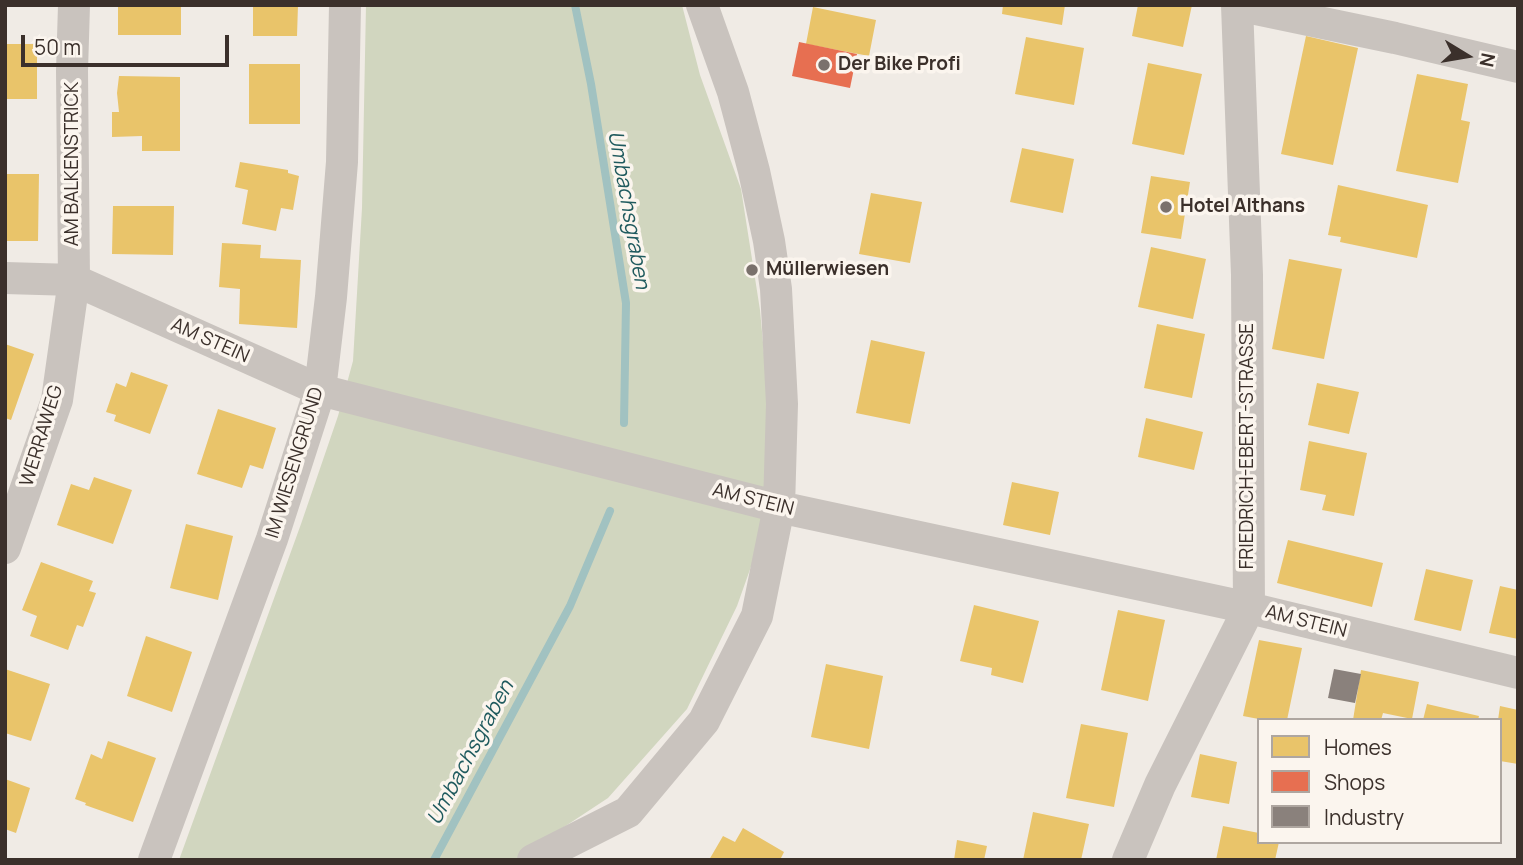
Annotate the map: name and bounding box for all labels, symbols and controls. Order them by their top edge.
scale bar [24,21,233,65]
north arrow [1432,21,1502,91]
text: 50 m [34,33,81,61]
text: N [1474,51,1502,69]
place label: Der Bike Profi [838,54,961,76]
marker: Der Bike Profi [816,57,832,73]
street label: AM BALKENSTRICK [62,82,84,246]
water label: Umbachsgraben [602,129,654,291]
place label: Hotel Althans [1180,196,1305,218]
marker: Hotel Althans [1158,199,1174,215]
place label: Müllerwiesen [766,259,889,281]
marker: Müllerwiesen [744,262,760,278]
street label: AM STEIN [167,314,253,368]
street label: FRIEDRICH-EBERT-STRASSE [1237,323,1259,569]
street label: WERRAWEG [16,383,68,489]
street label: IM WIESENGRUND [261,385,329,541]
street label: AM STEIN [710,479,796,521]
street label: AM STEIN [1263,601,1349,643]
water label: Umbachsgraben [422,677,520,829]
legend [1257,718,1502,844]
text: Homes [1324,733,1392,761]
text: Shops [1324,768,1385,796]
text: Industry [1324,803,1404,831]

